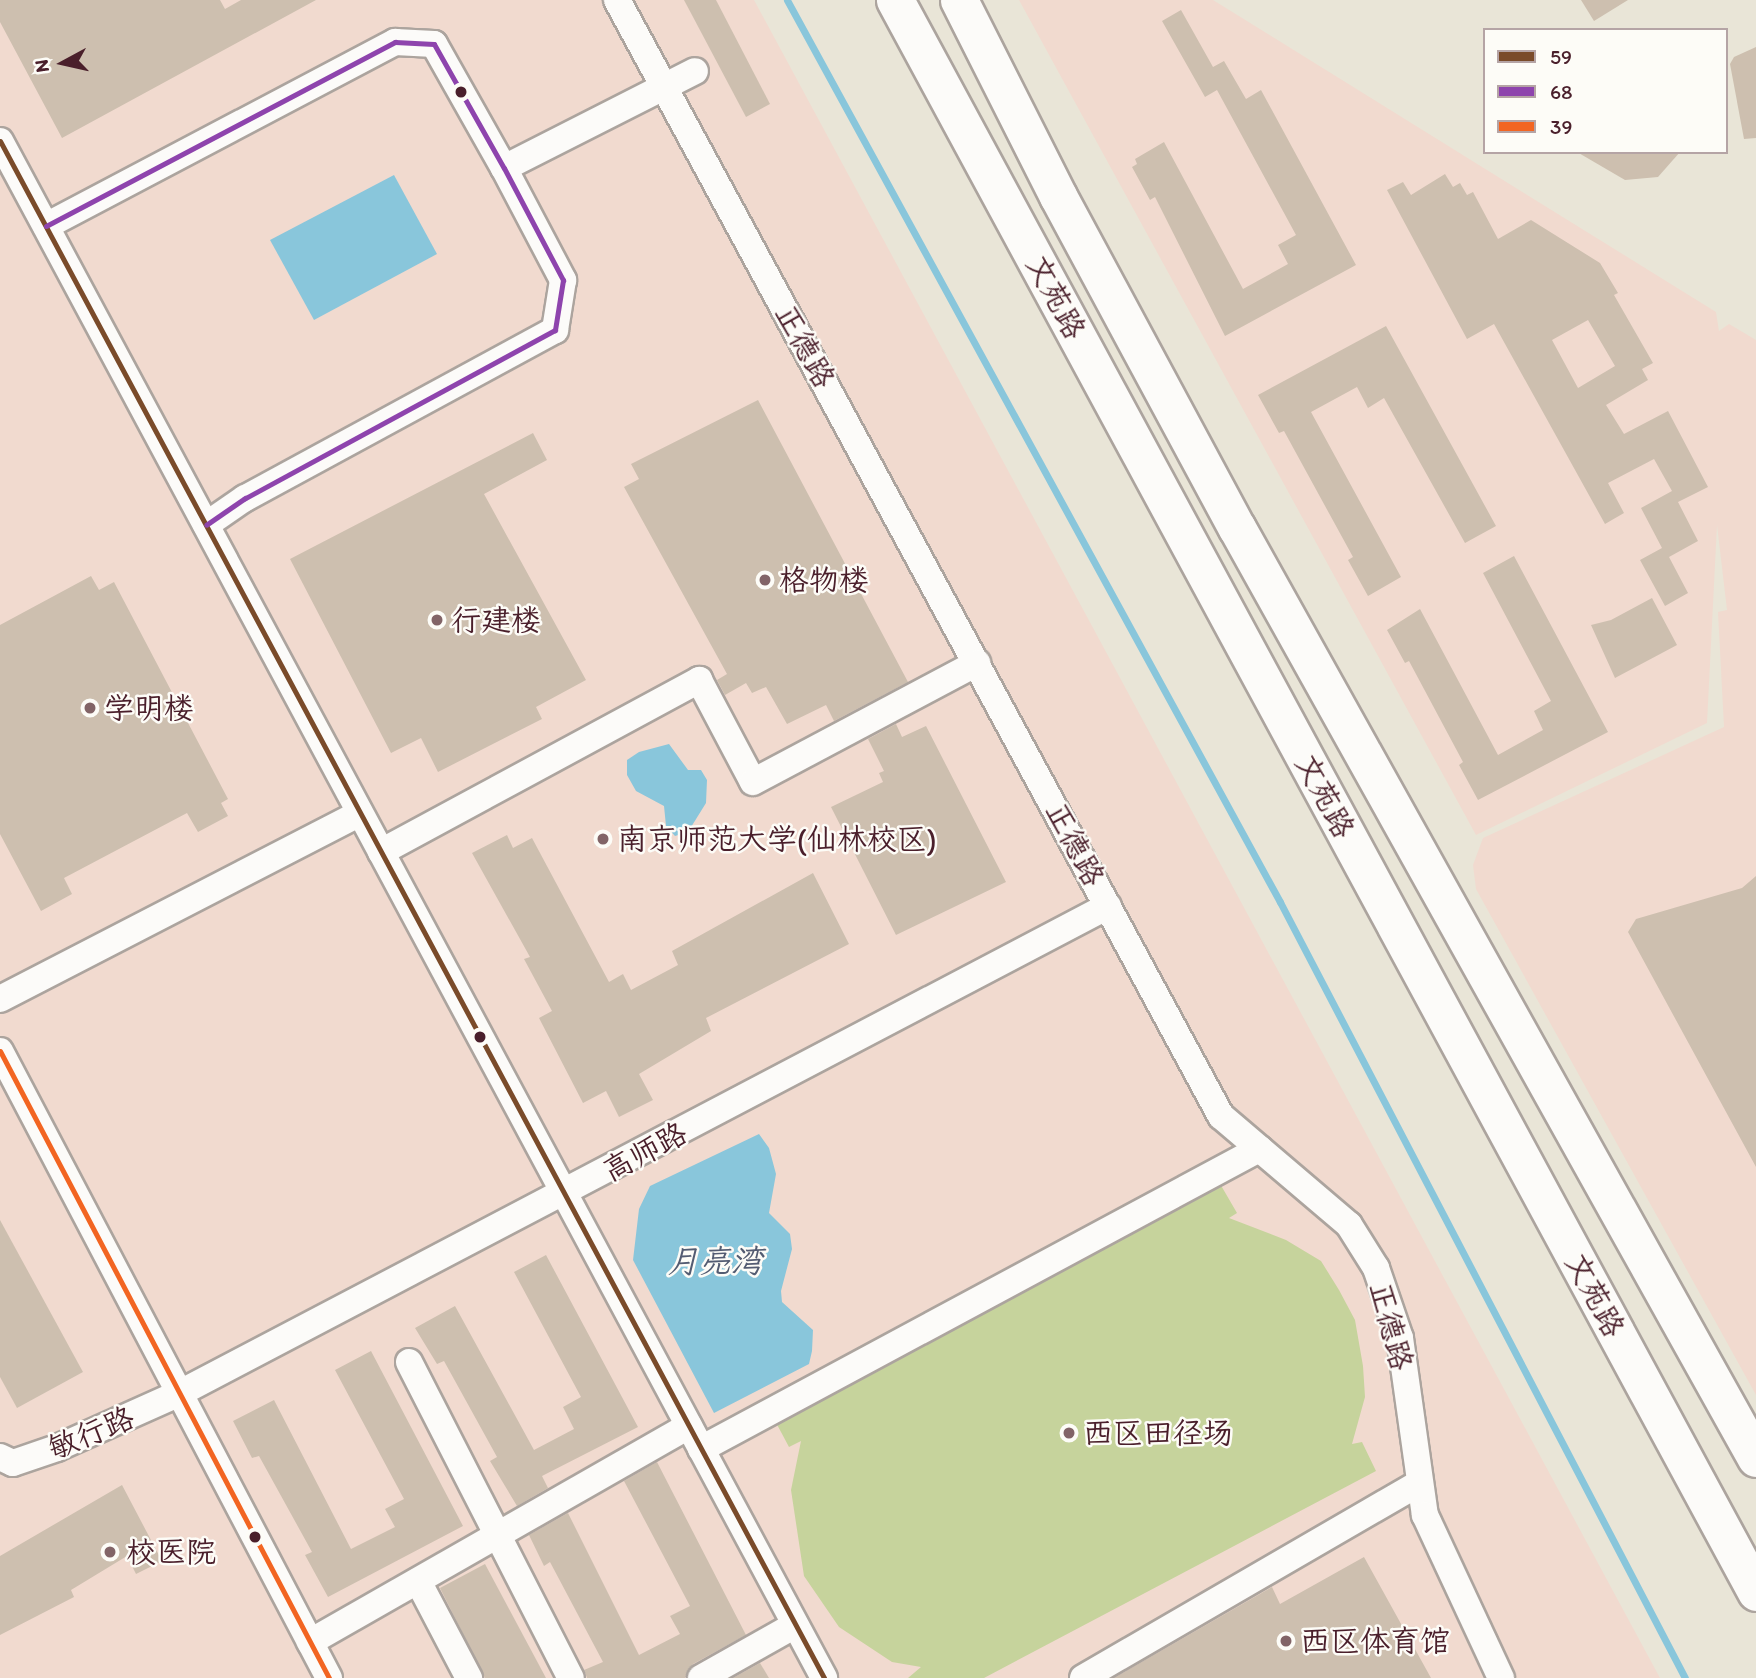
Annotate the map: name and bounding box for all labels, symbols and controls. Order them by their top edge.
north arrow [28,28,98,98]
legend [1483,28,1728,154]
text: 59 [1550,44,1572,69]
text: N [29,58,54,74]
text: 68 [1550,79,1573,104]
unlabelled marker [454,85,468,99]
text: 39 [1550,114,1572,139]
street label: 文苑路 [1019,249,1093,345]
street label: 正德路 [767,298,843,394]
place label: 格物楼 [779,562,869,598]
marker: 格物楼 [757,572,773,588]
place label: 行建楼 [451,602,541,638]
marker: 行建楼 [429,612,445,628]
place label: 学明楼 [104,690,194,726]
marker: 学明楼 [82,700,98,716]
street label: 文苑路 [1288,748,1362,844]
street label: 正德路 [1038,796,1112,892]
place label: 南京师范大学(仙林校区) [617,821,937,857]
marker: 南京师范大学(仙林校区) [595,831,611,847]
unlabelled marker [473,1030,487,1044]
street label: 高师路 [597,1115,693,1189]
water label: 月亮湾 [667,1242,763,1280]
street label: 文苑路 [1558,1247,1632,1343]
street label: 正德路 [1362,1278,1420,1374]
street label: 敏行路 [43,1399,139,1467]
place label: 西区田径场 [1083,1415,1233,1451]
marker: 西区田径场 [1061,1425,1077,1441]
unlabelled marker [248,1530,262,1544]
place label: 校医院 [126,1534,216,1570]
marker: 校医院 [100,1542,120,1562]
place label: 西区体育馆 [1300,1623,1450,1659]
marker: 西区体育馆 [1278,1633,1294,1649]

